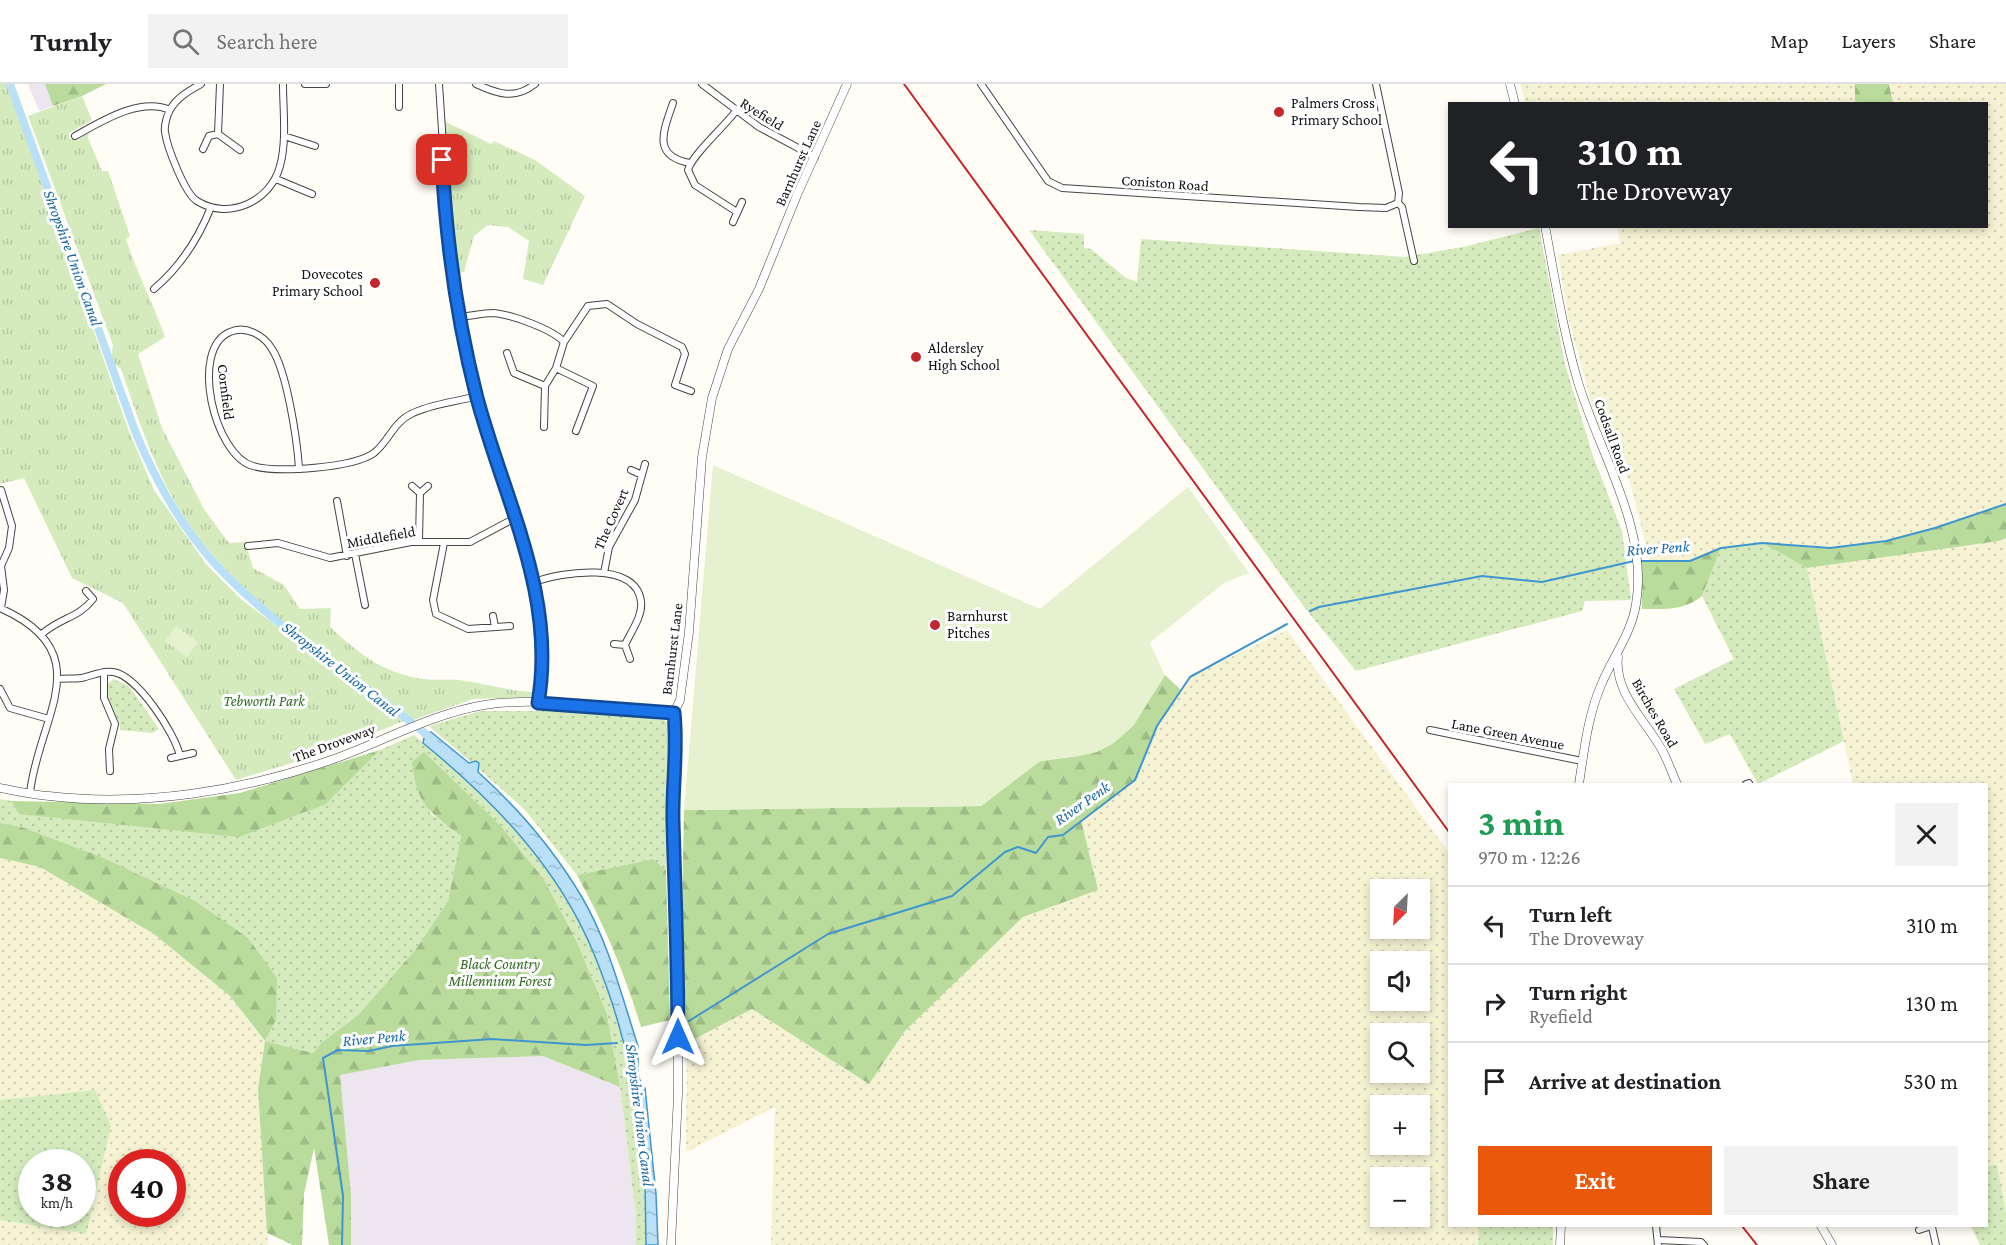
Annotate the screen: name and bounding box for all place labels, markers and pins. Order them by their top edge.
place label: Palmers Cross Primary School [1291,95,1382,129]
marker: Palmers Cross Primary School [1272,105,1286,119]
pin [416,134,467,185]
place label: Dovecotes Primary School [272,266,363,300]
marker: Dovecotes Primary School [368,276,382,290]
place label: Aldersley High School [928,340,1000,374]
marker: Aldersley High School [909,350,923,364]
place label: Barnhurst Pitches [947,608,1009,641]
marker: Barnhurst Pitches [928,618,942,632]

